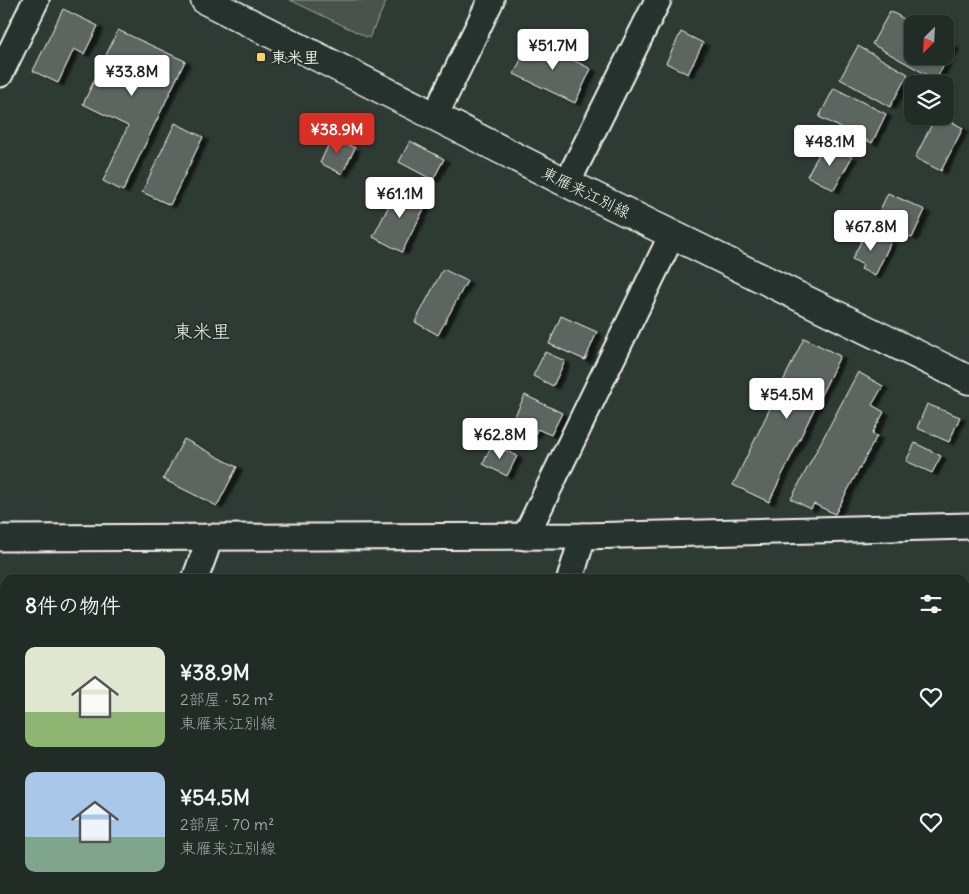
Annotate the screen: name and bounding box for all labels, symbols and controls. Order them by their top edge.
north arrow [904,15,954,65]
map controls [904,15,954,125]
pin: ¥51.7M [512,28,594,71]
text: ¥51.7M [528,35,578,55]
place label: 東米里 [271,47,319,67]
marker: 東米里 [255,51,267,63]
pin: ¥33.8M [91,54,173,97]
text: ¥33.8M [105,61,159,81]
button: layers [904,75,954,125]
pin: ¥38.9M [296,112,378,155]
text: ¥38.9M [310,119,364,139]
pin: ¥48.1M [789,124,871,167]
text: ¥48.1M [805,131,855,151]
street label: 東雁来江別線 [538,162,634,222]
pin: ¥61.1M [359,176,441,219]
text: ¥61.1M [377,183,423,203]
pin: ¥67.8M [830,210,912,252]
text: ¥67.8M [845,216,897,236]
district label: 東米里 [173,319,231,343]
pin: ¥54.5M [746,378,828,420]
text: ¥54.5M [760,384,814,404]
pin: ¥62.8M [459,418,541,460]
text: ¥62.8M [474,424,526,444]
icon: filters [917,590,945,618]
text: 8件の物件 [25,592,121,619]
text: ¥38.9M [180,659,250,686]
icon: home [65,667,125,727]
icon: heart [917,683,945,711]
text: 2部屋 · 52 m² [180,689,274,709]
text: 東雁来江別線 [180,713,276,733]
text: ¥54.5M [180,784,250,811]
icon: home [65,792,125,852]
icon: heart [917,808,945,836]
text: 2部屋 · 70 m² [180,814,274,834]
text: 東雁来江別線 [180,838,276,858]

